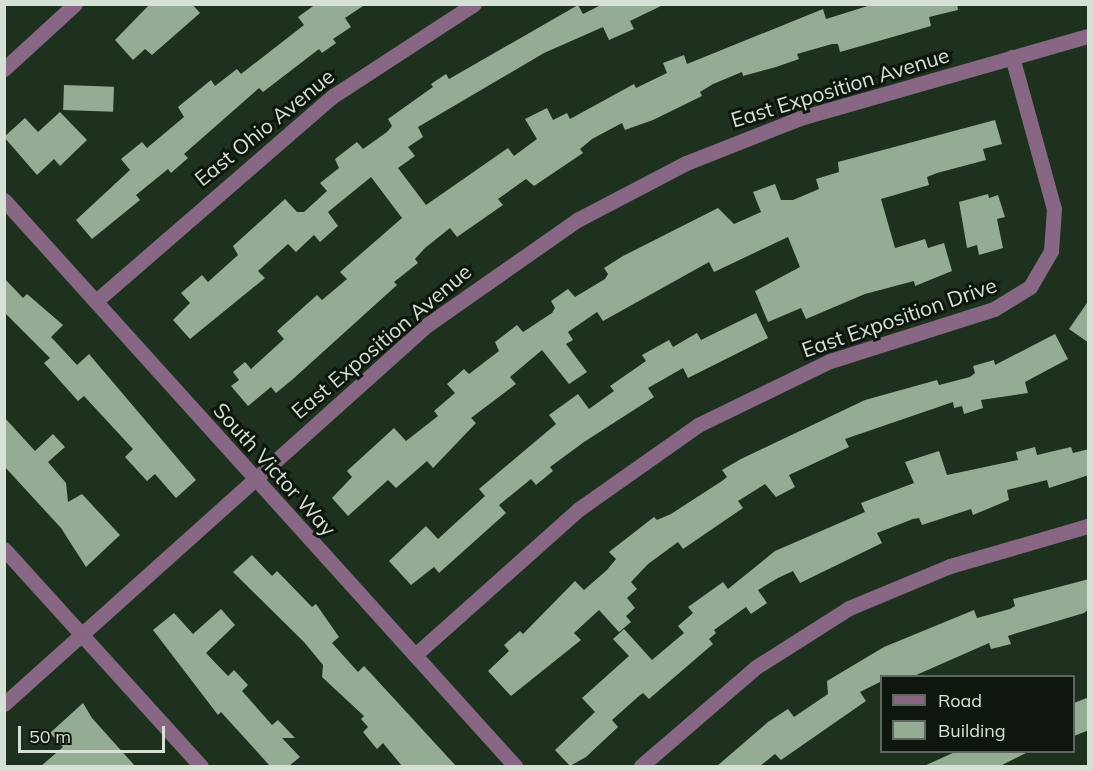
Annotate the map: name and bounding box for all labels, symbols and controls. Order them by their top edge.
street label: East Exposition Avenue [728,42,952,132]
street label: East Ohio Avenue [189,63,339,191]
street label: East Exposition Avenue [286,258,476,424]
street label: East Exposition Drive [798,272,1000,362]
street label: South Victor Way [209,397,341,541]
legend [880,675,1075,753]
text: Road [938,689,982,712]
scale bar [21,714,168,752]
text: Building [938,719,1006,742]
text: 50 m [29,725,71,748]

